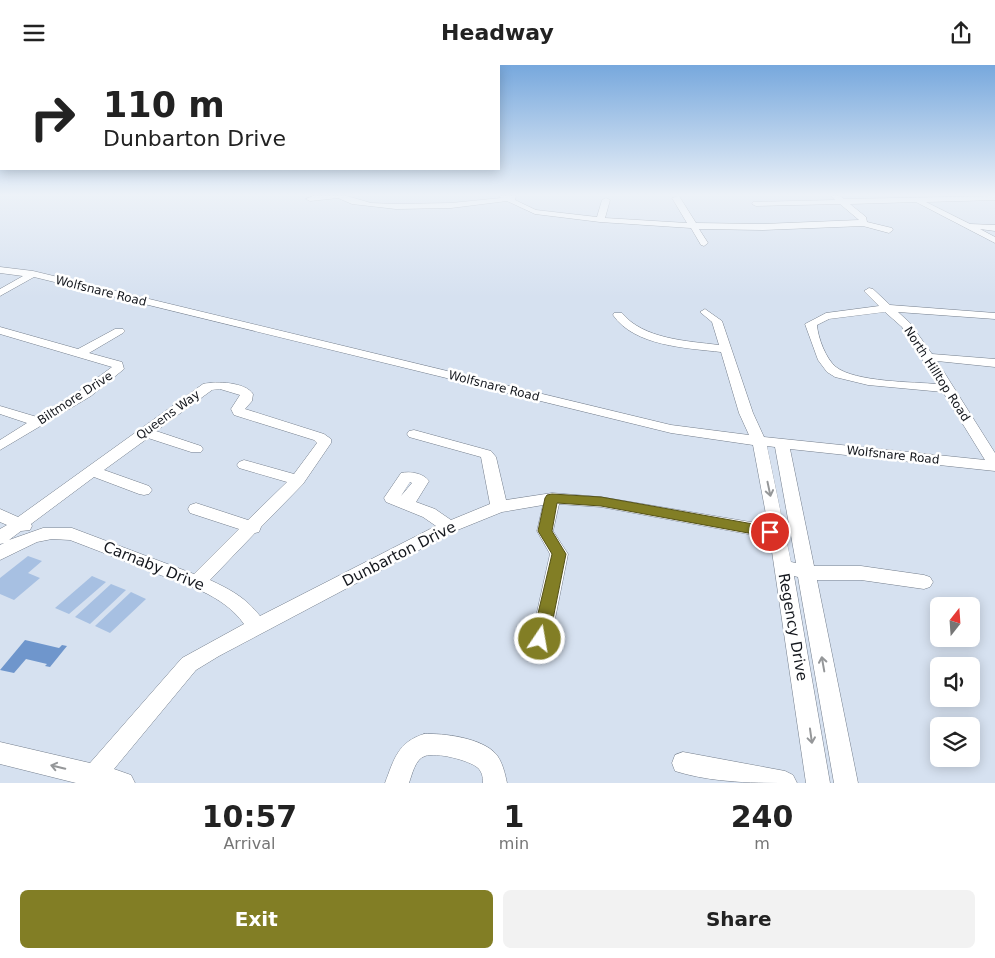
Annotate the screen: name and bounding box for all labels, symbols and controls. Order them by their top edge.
icon: menu [20,19,48,47]
icon: share [947,19,975,47]
text: Headway [441,20,554,45]
icon: right [20,85,85,150]
text: 110 m [103,85,225,125]
text: Dunbarton Drive [103,126,286,151]
street label: Wolfsnare Road [54,273,148,309]
street label: North Hilltop Road [901,324,973,424]
street label: Wolfsnare Road [447,368,541,404]
street label: Biltmore Drive [35,369,115,427]
street label: Queens Way [134,387,202,443]
street label: Wolfsnare Road [846,443,940,467]
one-way arrow [765,481,774,497]
pin [749,511,791,553]
street label: Dunbarton Drive [339,518,459,590]
icon: arrive [756,518,784,546]
street label: Carnaby Drive [101,538,207,594]
street label: Regency Drive [775,572,811,682]
north arrow [930,597,980,647]
map controls [930,597,980,767]
position arrow [513,612,565,664]
one-way arrow [818,656,827,672]
button: sound [930,657,980,707]
button: layers [930,717,980,767]
one-way arrow [806,727,816,743]
one-way arrow [51,762,67,771]
text: 10:57 [202,799,297,834]
text: 1 [503,799,524,834]
text: 240 [731,799,793,834]
text: Arrival [223,834,275,853]
text: min [499,834,529,853]
text: m [754,834,770,853]
button: Exit [20,890,493,948]
button: Share [503,890,975,948]

